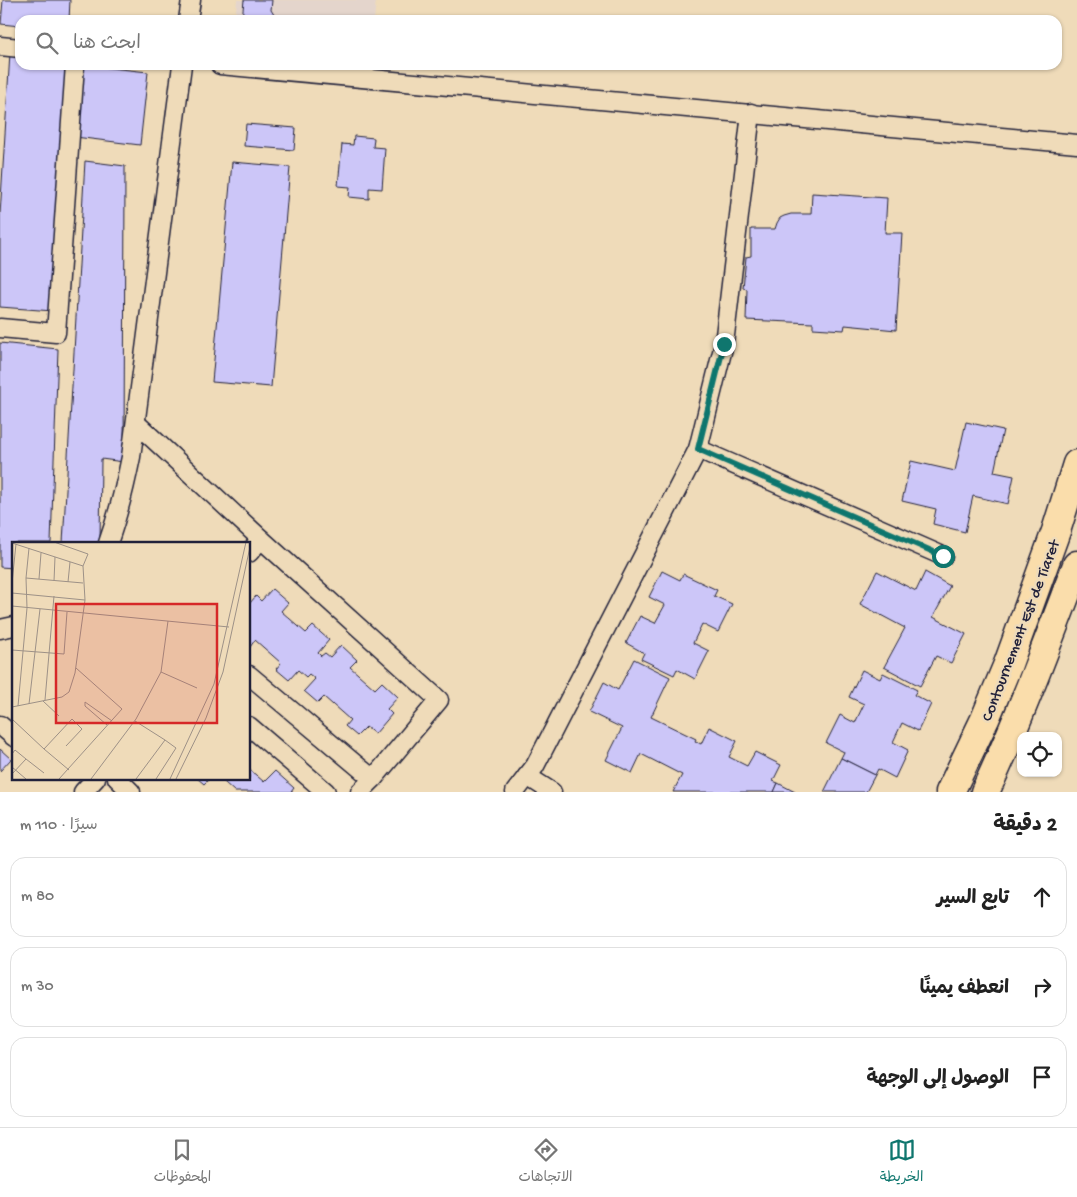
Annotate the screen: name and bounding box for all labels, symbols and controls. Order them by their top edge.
search box [15,15,1062,70]
icon: search [33,29,61,57]
text: ابحث هنا [73,33,141,56]
route end [713,333,736,356]
street label: Contournement Est de Tiaret [979,537,1066,725]
inset map [12,542,250,780]
route start [932,545,955,568]
map controls [1017,732,1062,777]
button: locate [1017,732,1062,777]
text: 2 دقيقة [993,814,1057,839]
text: سيرًا · 110 m [20,817,98,836]
icon: ahead [1028,883,1056,911]
text: 80 m [21,888,54,907]
text: تابع السير [937,888,1009,911]
icon: right [1028,973,1056,1001]
text: 30 m [21,978,54,997]
text: انعطف يمينًا [920,978,1009,1001]
icon: arrive [1028,1063,1056,1091]
text: الوصول إلى الوجهة [866,1068,1009,1091]
tab: المحفوظات [154,1136,211,1189]
tab: الاتجاهات [518,1136,573,1189]
tab: الخريطة [880,1136,923,1189]

